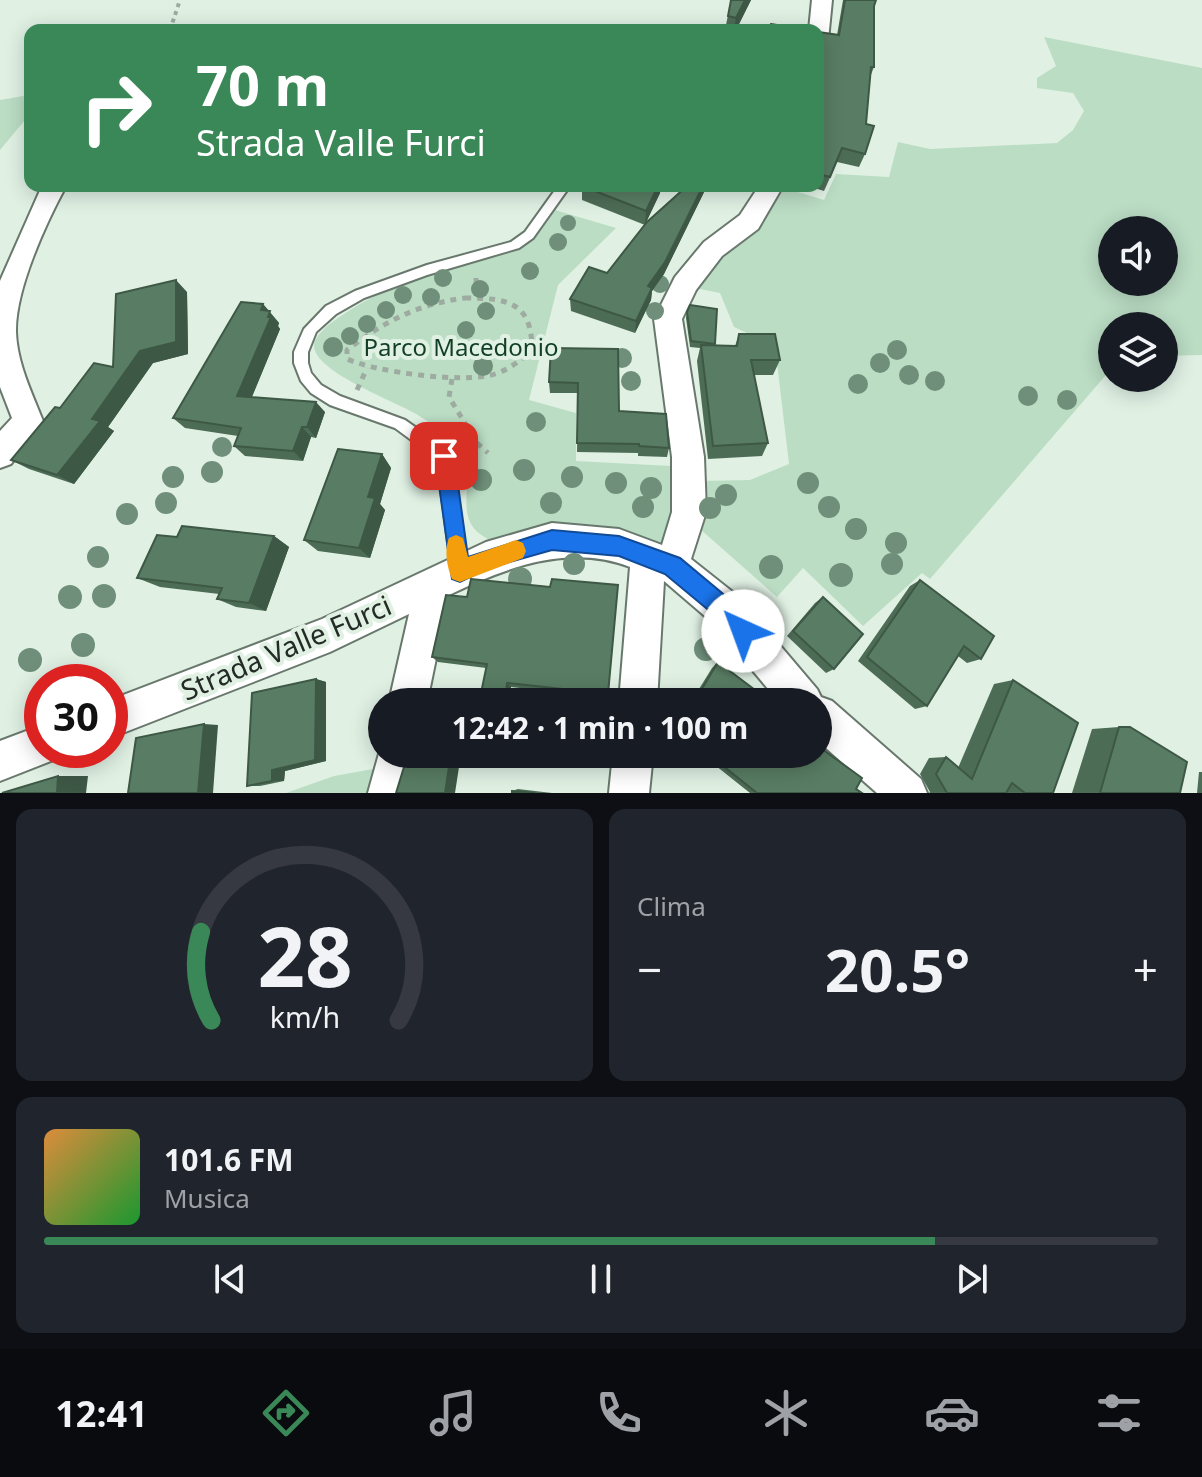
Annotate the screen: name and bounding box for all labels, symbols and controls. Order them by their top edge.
text: 70 m [196,46,329,122]
icon: right [64,56,168,160]
text: Strada Valle Furci [196,118,486,167]
map controls [1098,216,1178,392]
button: sound [1098,216,1178,296]
button: layers [1098,312,1178,392]
park label: Parco Macedonio [364,330,558,363]
pin [410,422,478,490]
icon: arrive [422,434,466,478]
street label: Strada Valle Furci [174,586,397,709]
position arrow [701,589,785,673]
speed limit sign: 30 [24,664,128,768]
text: 12:42 · 1 min · 100 m [452,707,748,748]
text: Clima [637,888,706,924]
text: 28 [257,898,352,1011]
text: 20.5° [825,928,970,1010]
text: − [637,939,662,999]
text: + [1133,939,1158,999]
text: km/h [269,997,340,1036]
text: 101.6 FM [164,1139,294,1180]
text: Musica [164,1180,250,1216]
icon: previous [208,1257,252,1301]
icon: pause [579,1257,623,1301]
icon: next [950,1257,994,1301]
icon: directions [258,1385,314,1441]
icon: music [425,1385,481,1441]
icon: phone [591,1385,647,1441]
icon: climate [758,1385,814,1441]
icon: car [924,1385,980,1441]
icon: filters [1091,1385,1147,1441]
text: 12:41 [55,1389,148,1438]

